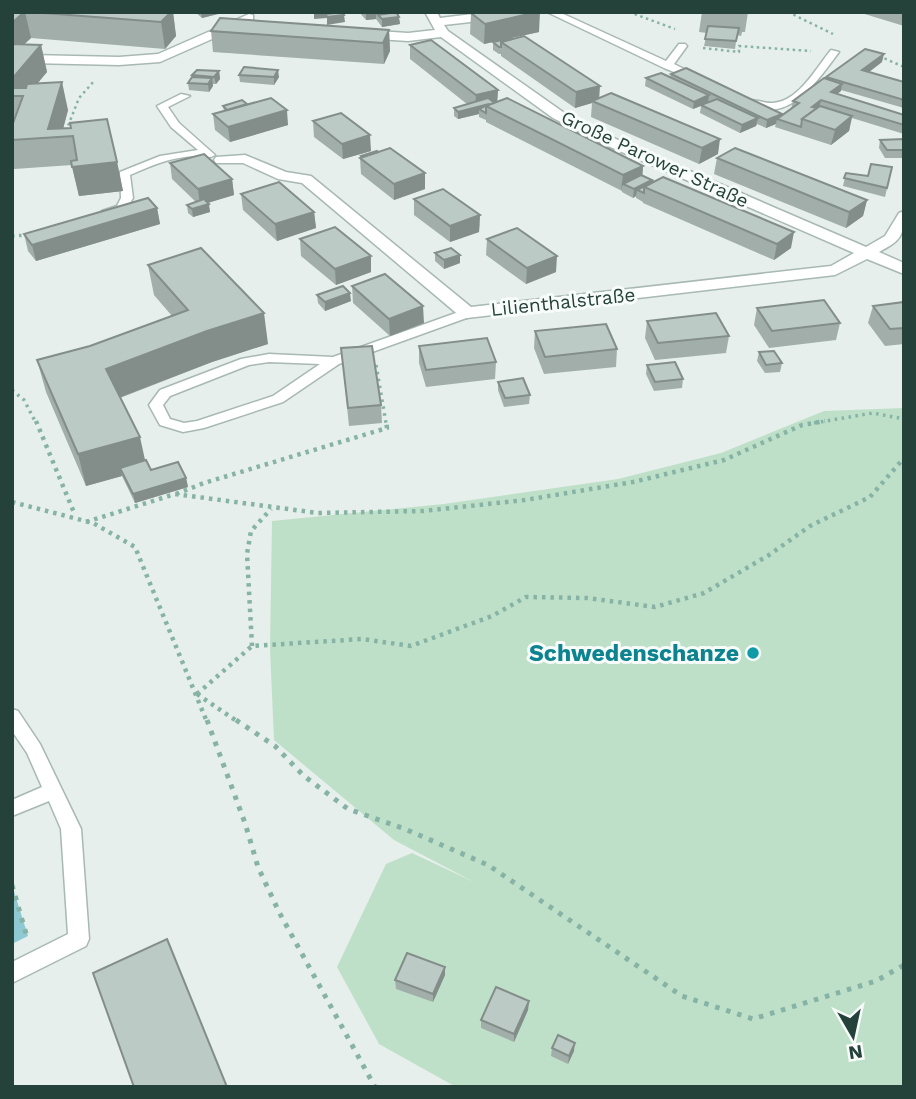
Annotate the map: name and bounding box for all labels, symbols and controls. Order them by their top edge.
street label: Große Parower Straße [558,105,752,213]
street label: Lilienthalstraße [490,283,636,321]
place label: Schwedenschanze [529,640,739,667]
marker: Schwedenschanze [745,645,761,661]
north arrow [818,1001,888,1071]
text: N [847,1040,864,1065]

